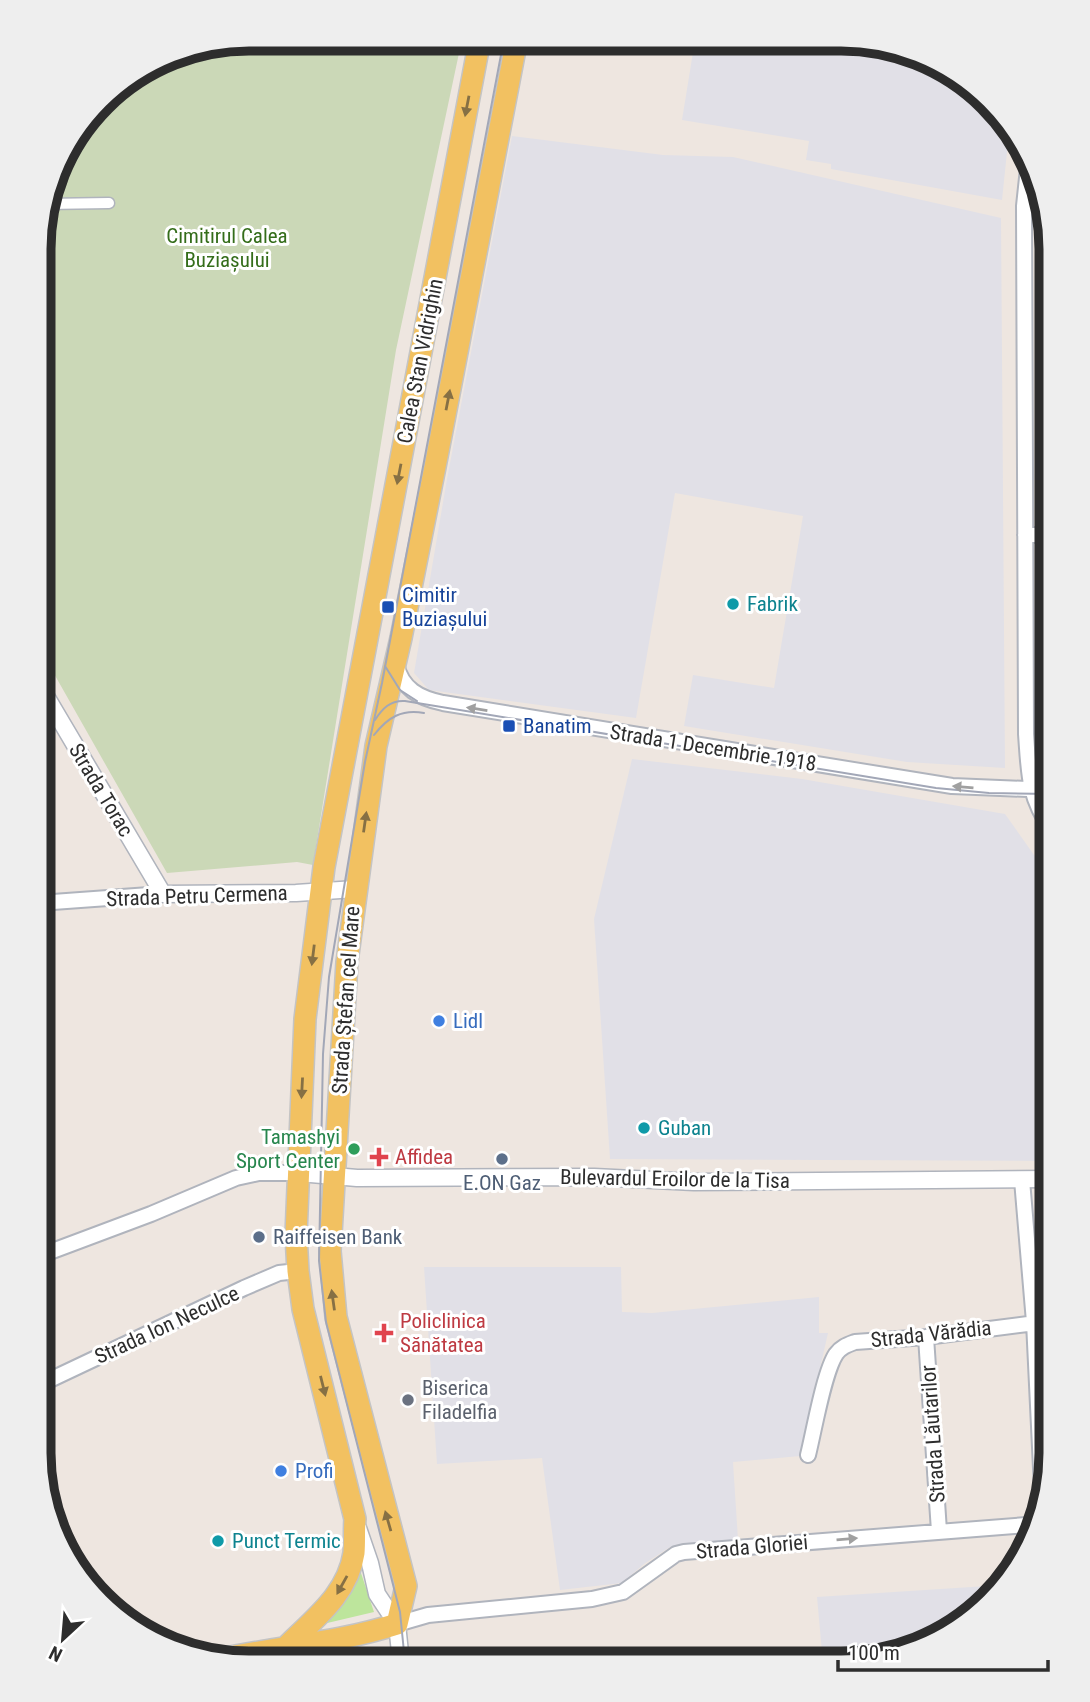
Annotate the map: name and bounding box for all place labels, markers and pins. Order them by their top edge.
place label: Cimitir Buziașului [402,583,487,631]
place label: Fabrik [747,592,798,616]
marker: Fabrik [725,596,741,612]
marker: Cimitir Buziașului [380,599,396,615]
place label: Banatim [523,714,592,738]
marker: Banatim [501,718,517,734]
place label: Lidl [453,1009,483,1033]
marker: Lidl [431,1013,447,1029]
place label: Guban [658,1116,711,1140]
marker: Guban [636,1120,652,1136]
place label: Tamashyi Sport Center [236,1125,340,1173]
marker: Tamashyi Sport Center [346,1141,362,1157]
place label: Affidea [395,1145,453,1169]
marker: Affidea [369,1147,389,1167]
marker: E.ON Gaz [494,1151,510,1167]
place label: E.ON Gaz [463,1171,541,1195]
place label: Raiffeisen Bank [273,1225,403,1249]
marker: Raiffeisen Bank [251,1229,267,1245]
place label: Policlinica Sănătatea [400,1309,486,1357]
marker: Policlinica Sănătatea [374,1323,394,1343]
place label: Biserica Filadelfia [422,1376,497,1424]
marker: Biserica Filadelfia [400,1392,416,1408]
place label: Profi [295,1459,334,1483]
marker: Profi [273,1463,289,1479]
place label: Punct Termic [232,1529,341,1553]
marker: Punct Termic [210,1533,226,1549]

